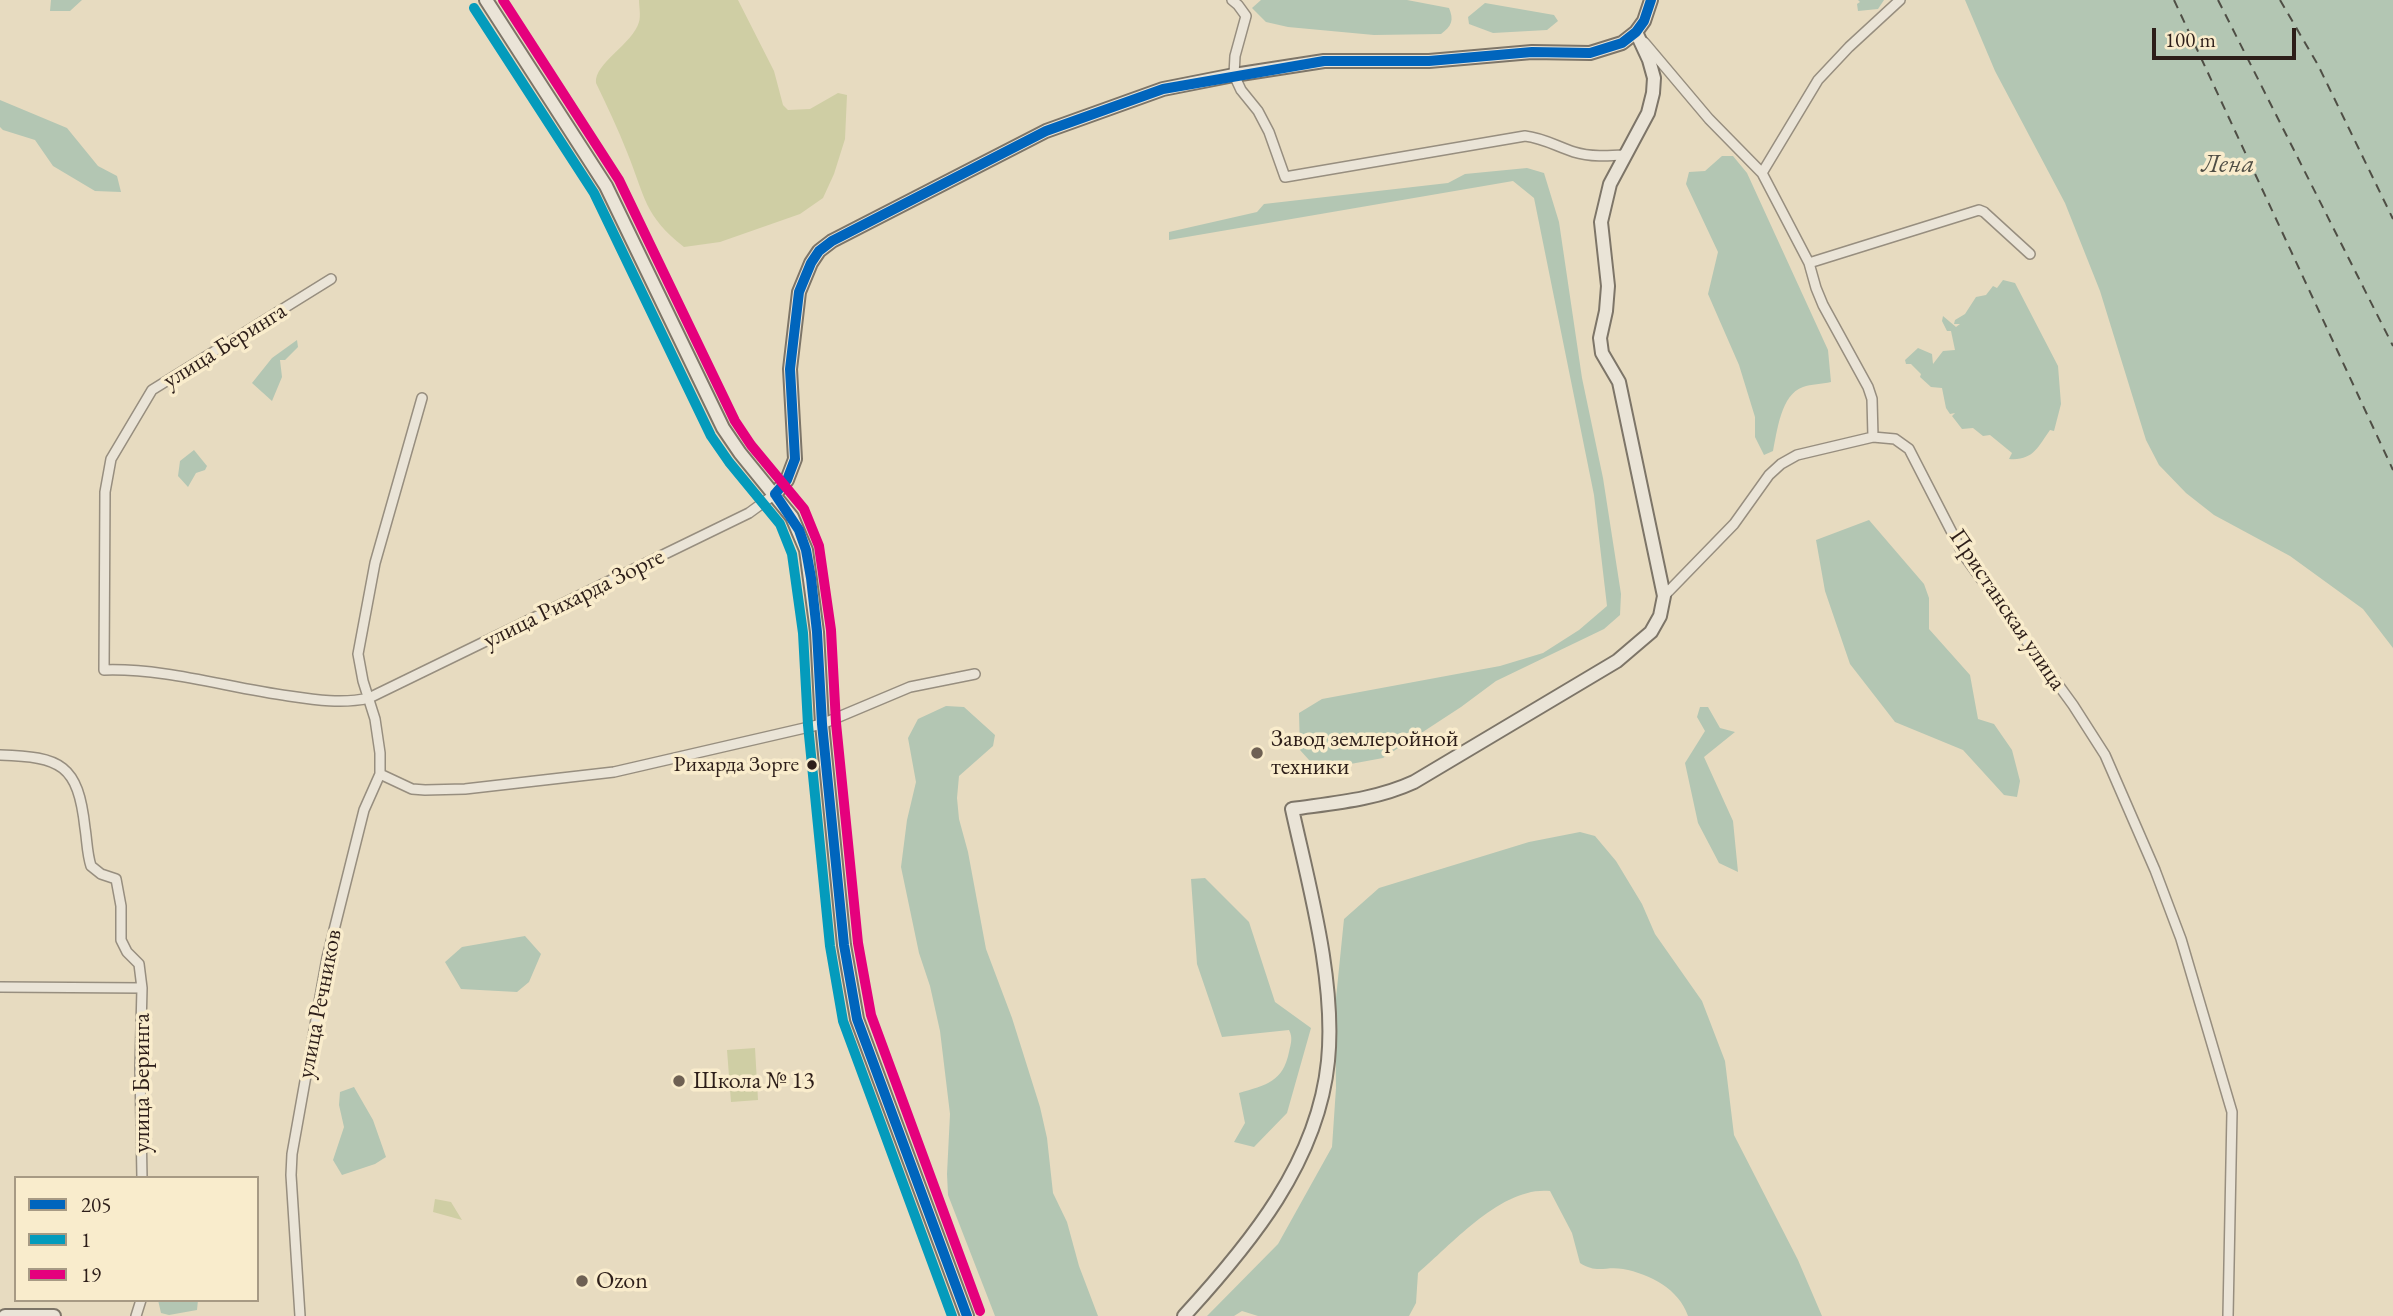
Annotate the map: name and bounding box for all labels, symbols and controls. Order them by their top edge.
scale bar [2155,14,2298,58]
text: 100 m [2165,26,2216,53]
water label: Лена [2201,149,2255,181]
street label: улица Беринга [158,297,292,395]
street label: Пристанская улица [1942,524,2072,696]
street label: улица Рихарда Зорге [479,543,669,655]
place label: Завод землеройной техники [1271,725,1458,781]
marker: Завод землеройной техники [1249,745,1265,761]
place label: Рихарда Зорге [673,752,799,778]
marker: Рихарда Зорге [805,758,819,772]
street label: улица Речников [291,927,349,1081]
street label: улица Беринга [128,1013,156,1153]
place label: Школа № 13 [693,1067,815,1095]
marker: Школа № 13 [671,1073,687,1089]
legend [14,1176,259,1302]
text: 205 [81,1191,111,1218]
text: 1 [81,1226,91,1253]
text: 19 [81,1261,101,1288]
place label: Ozon [596,1267,648,1295]
marker: Ozon [574,1273,590,1289]

